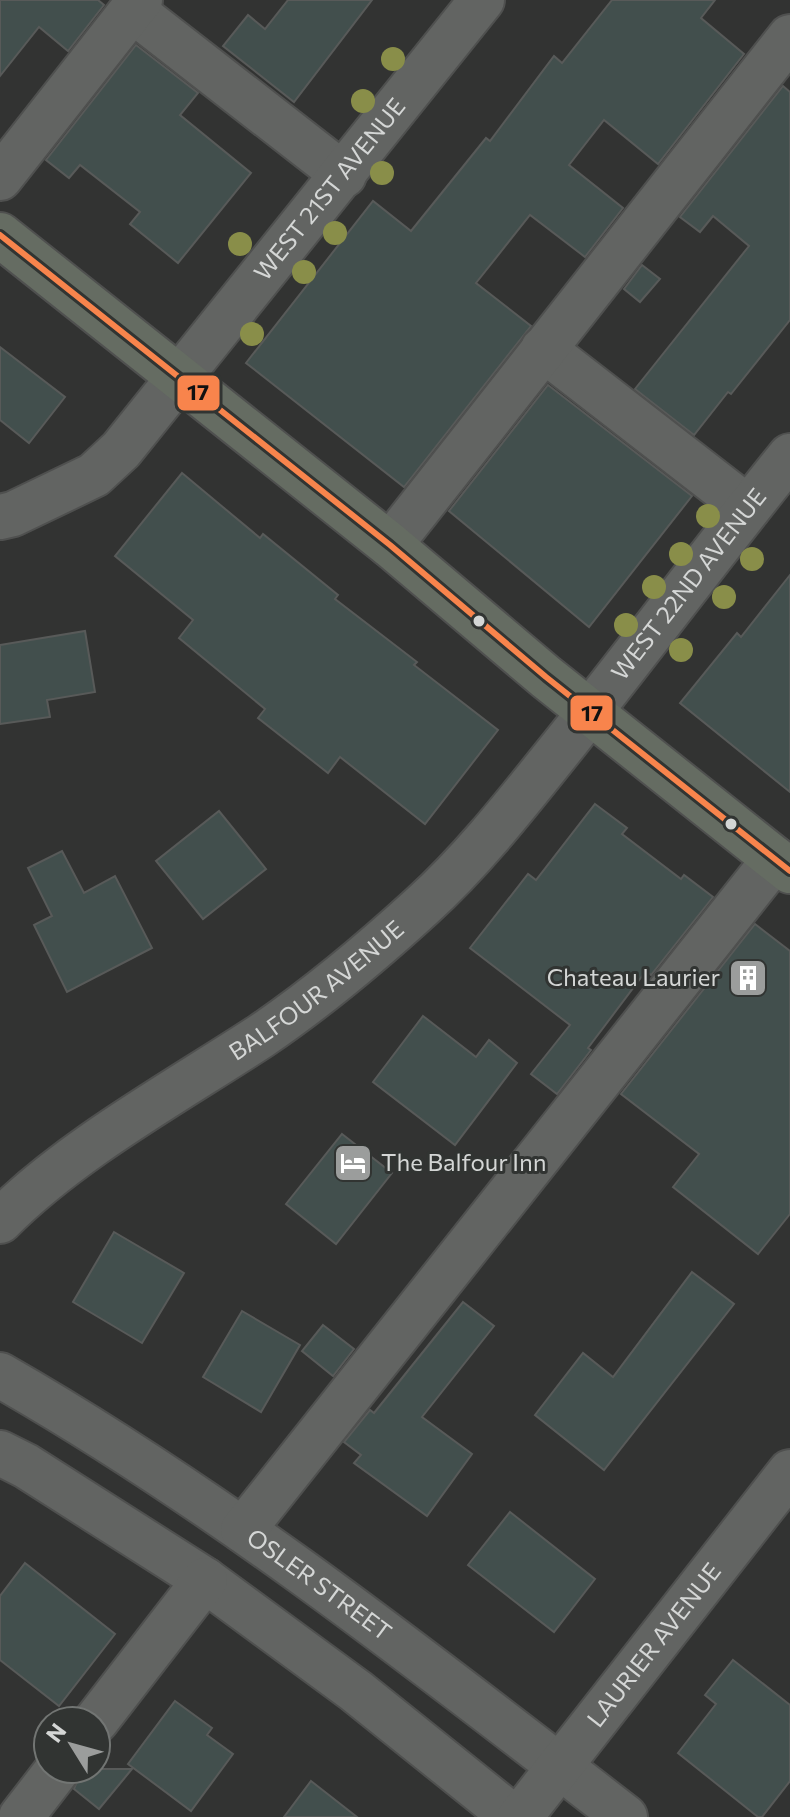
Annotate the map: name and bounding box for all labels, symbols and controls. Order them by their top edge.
street label: WEST 21ST AVENUE [247,92,411,286]
line badge: 17 [176,374,221,412]
text: 17 [187,378,209,405]
street label: WEST 22ND AVENUE [604,482,772,685]
unlabelled marker [471,613,487,629]
line badge: 17 [569,694,614,732]
text: 17 [581,699,603,726]
unlabelled marker [723,816,739,832]
street label: BALFOUR AVENUE [223,913,409,1066]
building icon: Chateau Laurier [727,957,769,999]
place label: Chateau Laurier [547,962,720,991]
hotel icon: The Balfour Inn [332,1142,374,1184]
place label: The Balfour Inn [381,1147,547,1176]
street label: OSLER STREET [242,1522,398,1646]
street label: LAURIER AVENUE [580,1557,726,1732]
north arrow [32,1705,112,1785]
text: N [40,1718,71,1747]

